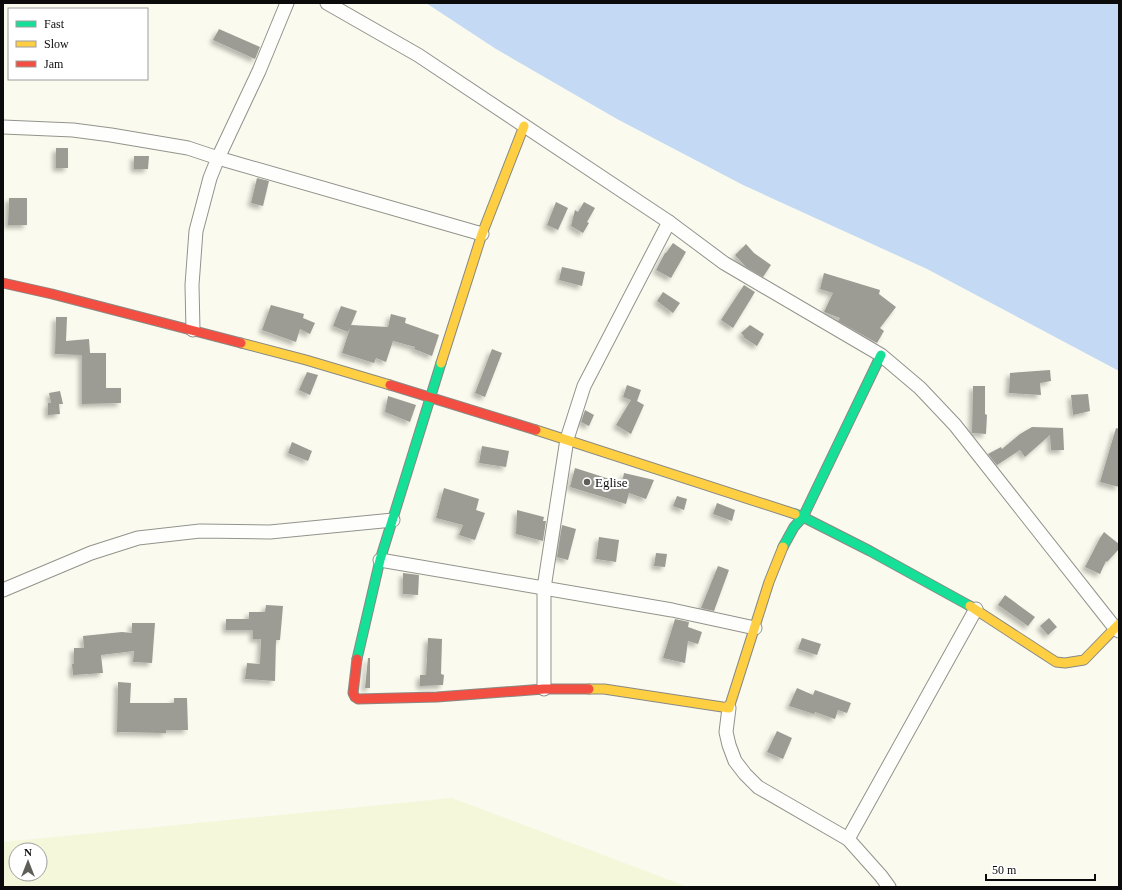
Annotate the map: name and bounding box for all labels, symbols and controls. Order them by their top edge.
legend [8,8,148,80]
text: Fast [44,17,65,31]
text: Slow [44,37,69,51]
text: Jam [44,57,64,71]
place label: Eglise [595,475,628,490]
marker: Eglise [582,477,592,487]
north arrow [8,842,48,882]
text: N [24,846,32,858]
scale bar [986,856,1095,882]
text: 50 m [992,863,1017,877]

